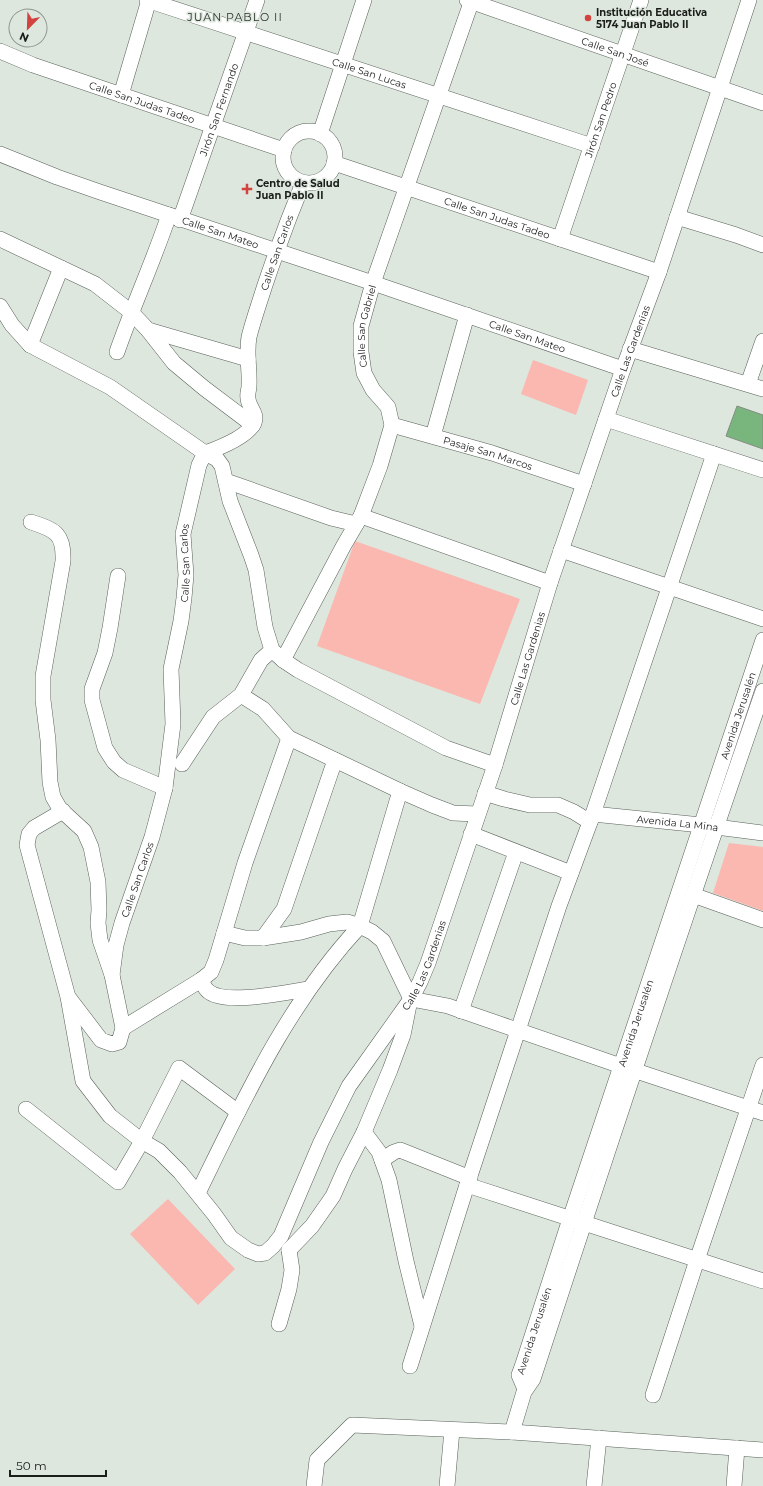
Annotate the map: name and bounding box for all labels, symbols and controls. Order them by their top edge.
place label: Institución Educativa 5174 Juan Pablo II [596,6,707,31]
north arrow [8,8,48,48]
district label: JUAN PABLO II [186,10,283,24]
marker: Institución Educativa 5174 Juan Pablo II [583,13,593,23]
text: N [17,29,31,45]
street label: Calle San José [580,34,651,70]
street label: Calle San Lucas [330,55,408,92]
street label: Jirón San Fernando [197,62,241,159]
street label: Calle San Judas Tadeo [87,78,197,126]
street label: Jirón San Pedro [582,80,620,160]
place label: Centro de Salud Juan Pablo II [255,177,340,202]
marker: Centro de Salud Juan Pablo II [241,183,253,195]
street label: Calle San Judas Tadeo [442,194,552,242]
street label: Calle San Carlos [258,213,297,292]
street label: Calle San Mateo [180,214,260,251]
street label: Calle San Gabriel [355,283,379,368]
street label: Calle Las Gardenias [608,303,653,399]
street label: Calle San Mateo [487,317,567,356]
street label: Pasaje San Marcos [442,434,534,473]
street label: Calle San Carlos [177,522,193,603]
street label: Calle Las Gardenias [507,610,548,707]
street label: Avenida Jerusalén [718,670,759,761]
street label: Avenida La Mina [636,812,719,834]
street label: Calle San Carlos [118,840,157,919]
street label: Calle Las Gardenias [399,918,449,1013]
street label: Avenida Jerusalén [615,978,656,1068]
street label: Avenida Jerusalén [514,1285,555,1376]
scale bar [10,1452,106,1478]
text: 50 m [16,1458,47,1473]

